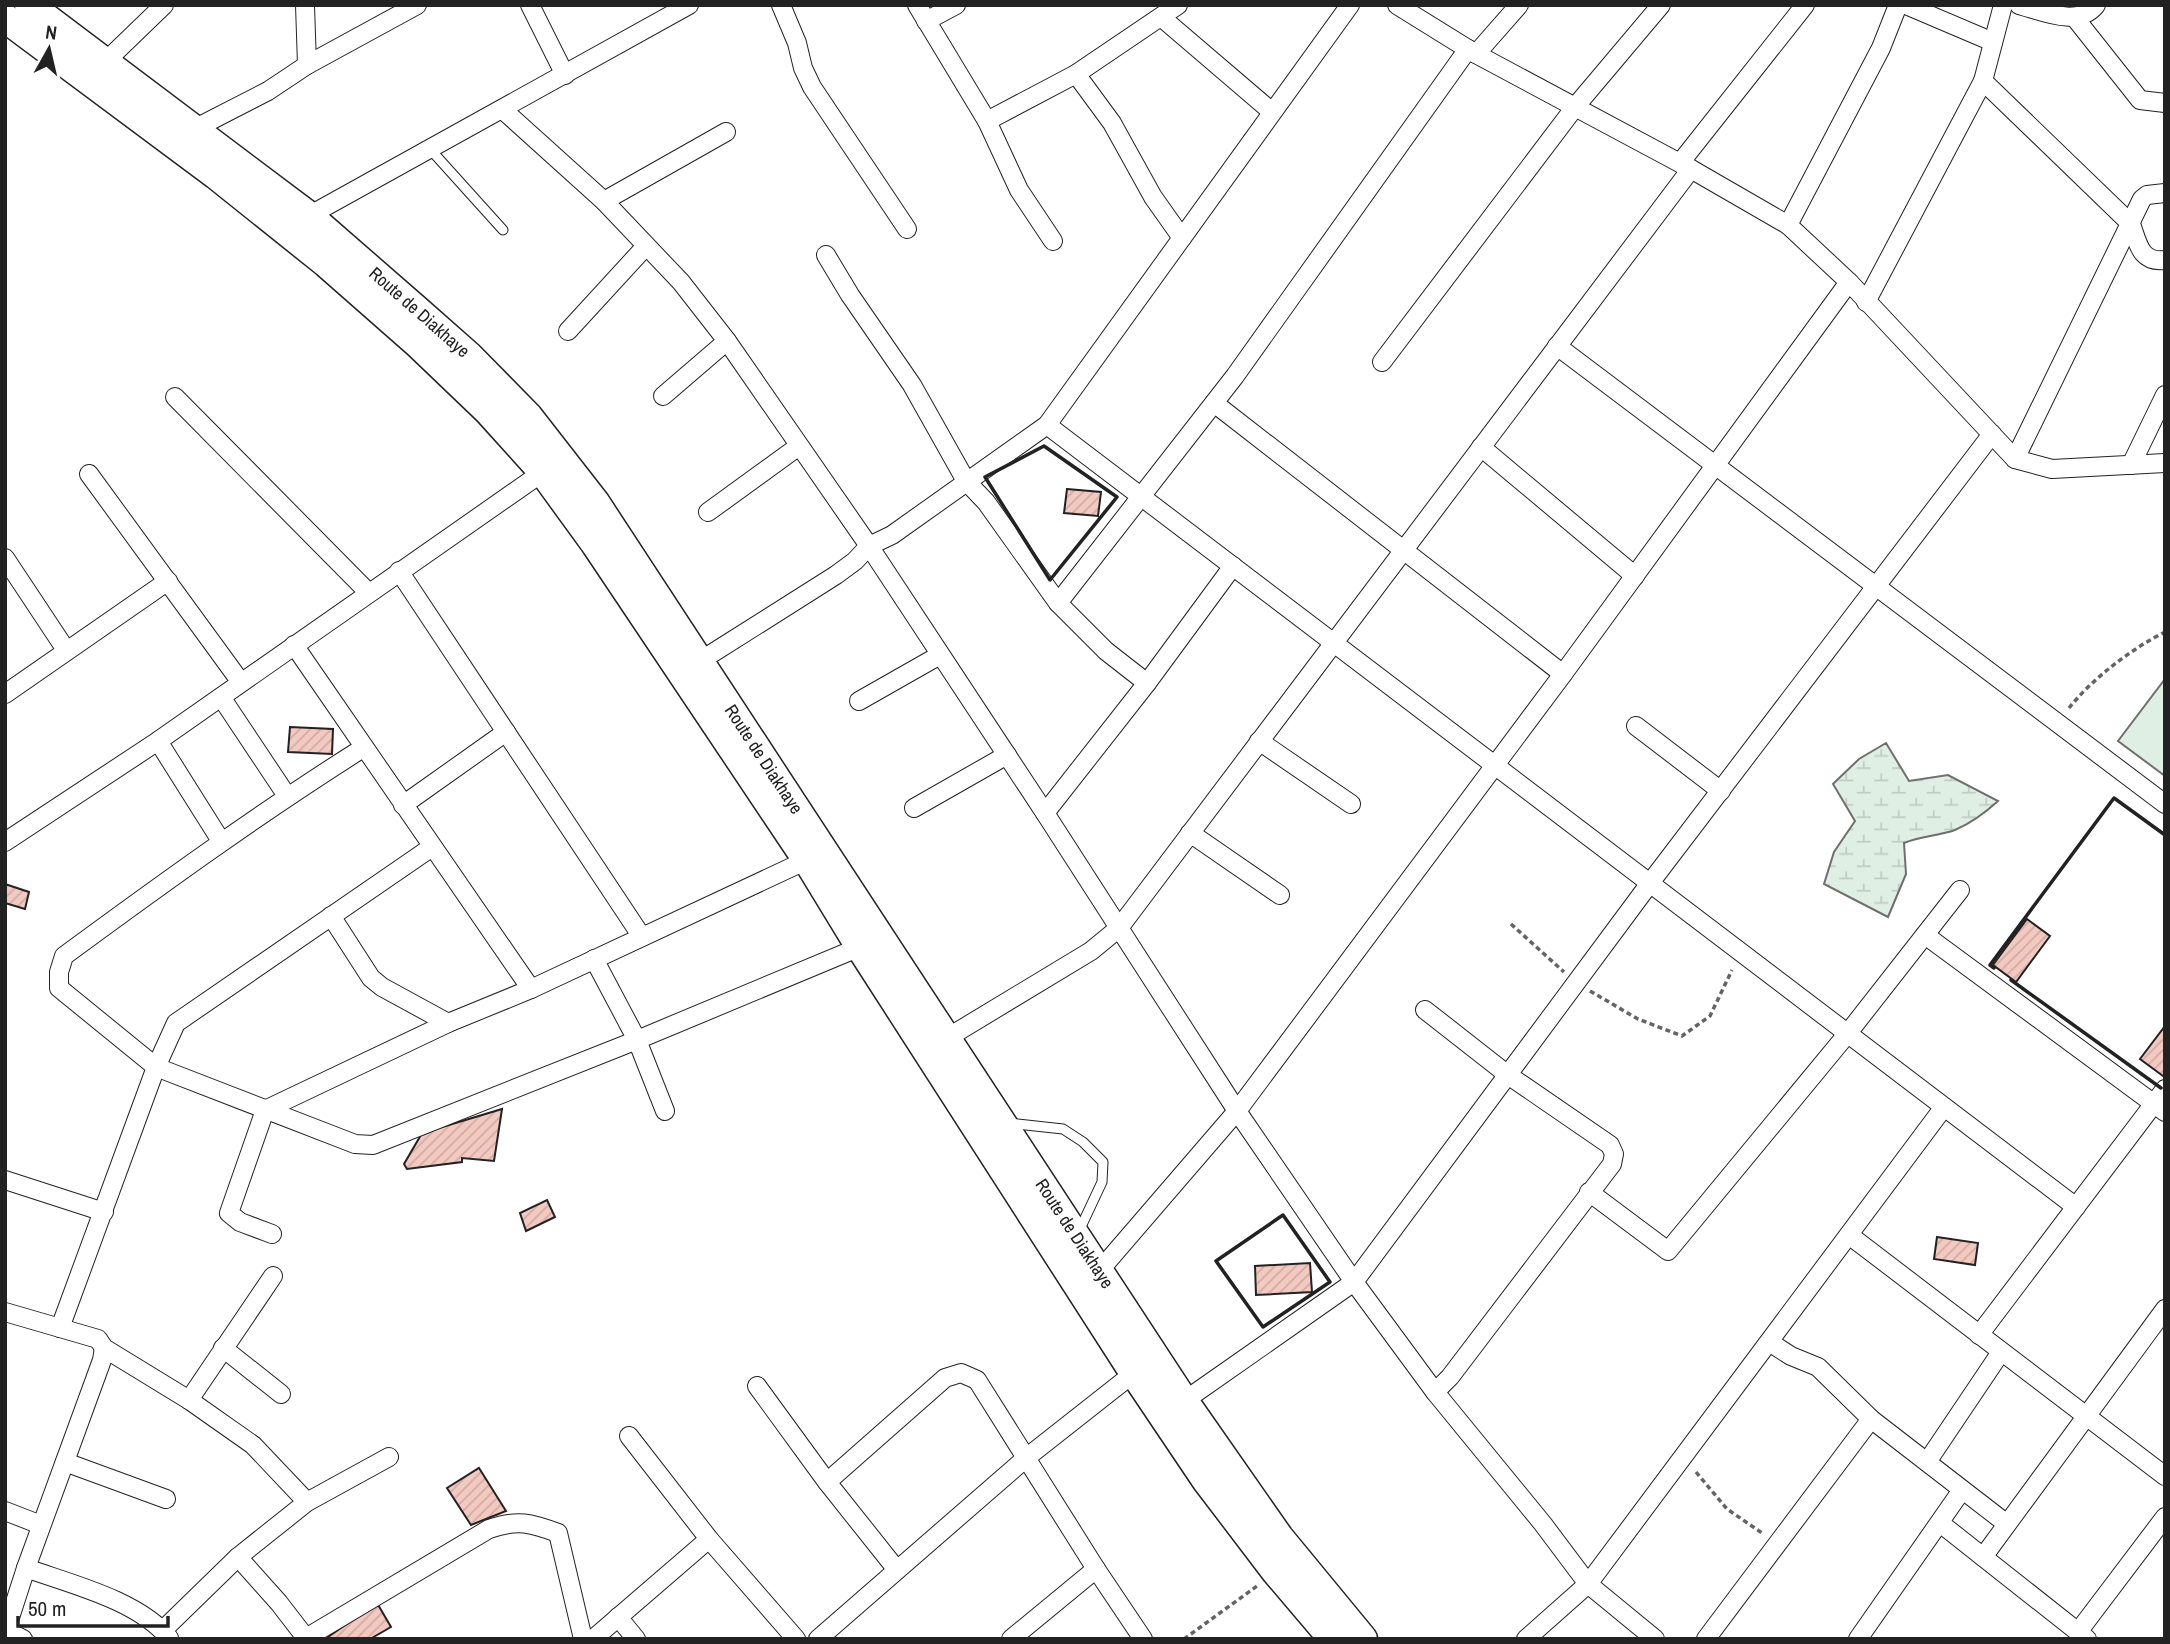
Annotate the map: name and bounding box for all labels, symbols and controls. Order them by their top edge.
north arrow [14,14,84,84]
text: N [44,19,59,46]
street label: Route de Diakhaye [364,261,475,363]
street label: Route de Diakhaye [719,699,809,819]
street label: Route de Diakhaye [1030,1174,1120,1293]
scale bar [18,1584,168,1628]
text: 50 m [28,1594,66,1623]

